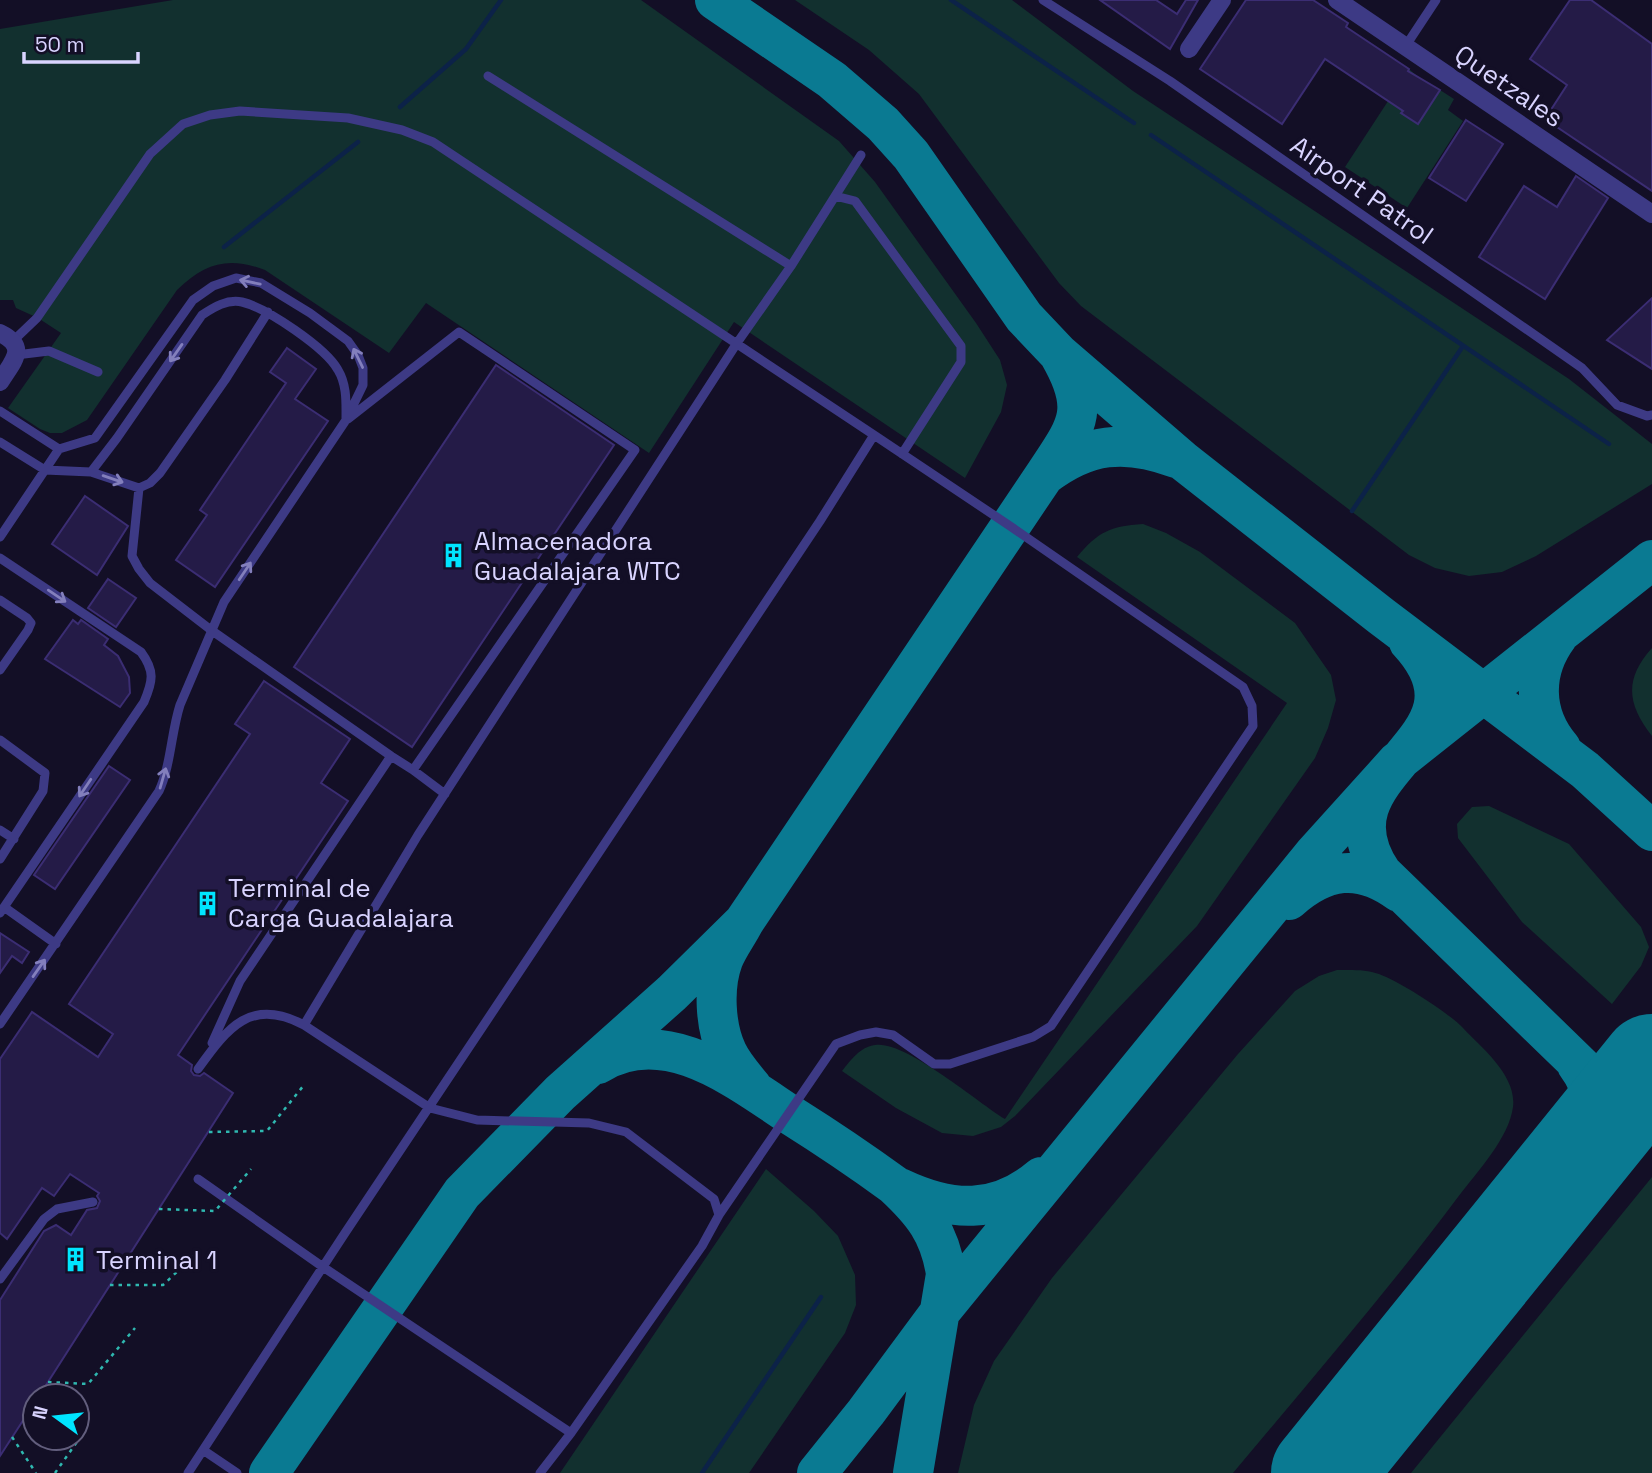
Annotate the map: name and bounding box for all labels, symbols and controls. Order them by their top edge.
scale bar [24,21,138,65]
text: 50 m [35,31,85,58]
street label: Quetzales [1448,37,1570,135]
street label: Airport Patrol [1284,128,1440,252]
one-way arrow [239,274,262,288]
one-way arrow [169,343,183,362]
one-way arrow [350,348,364,369]
one-way arrow [101,474,123,486]
place label: Almacenadora Guadalajara WTC [474,524,681,588]
building icon: Almacenadora Guadalajara WTC [440,542,468,570]
one-way arrow [238,562,252,581]
one-way arrow [47,589,66,603]
one-way arrow [158,767,171,789]
one-way arrow [78,778,92,797]
place label: Terminal de Carga Guadalajara [228,871,454,935]
building icon: Terminal de Carga Guadalajara [194,889,222,917]
one-way arrow [32,959,46,978]
place label: Terminal 1 [96,1243,217,1277]
building icon: Terminal 1 [62,1246,90,1274]
north arrow [21,1382,91,1452]
text: N [26,1403,54,1422]

